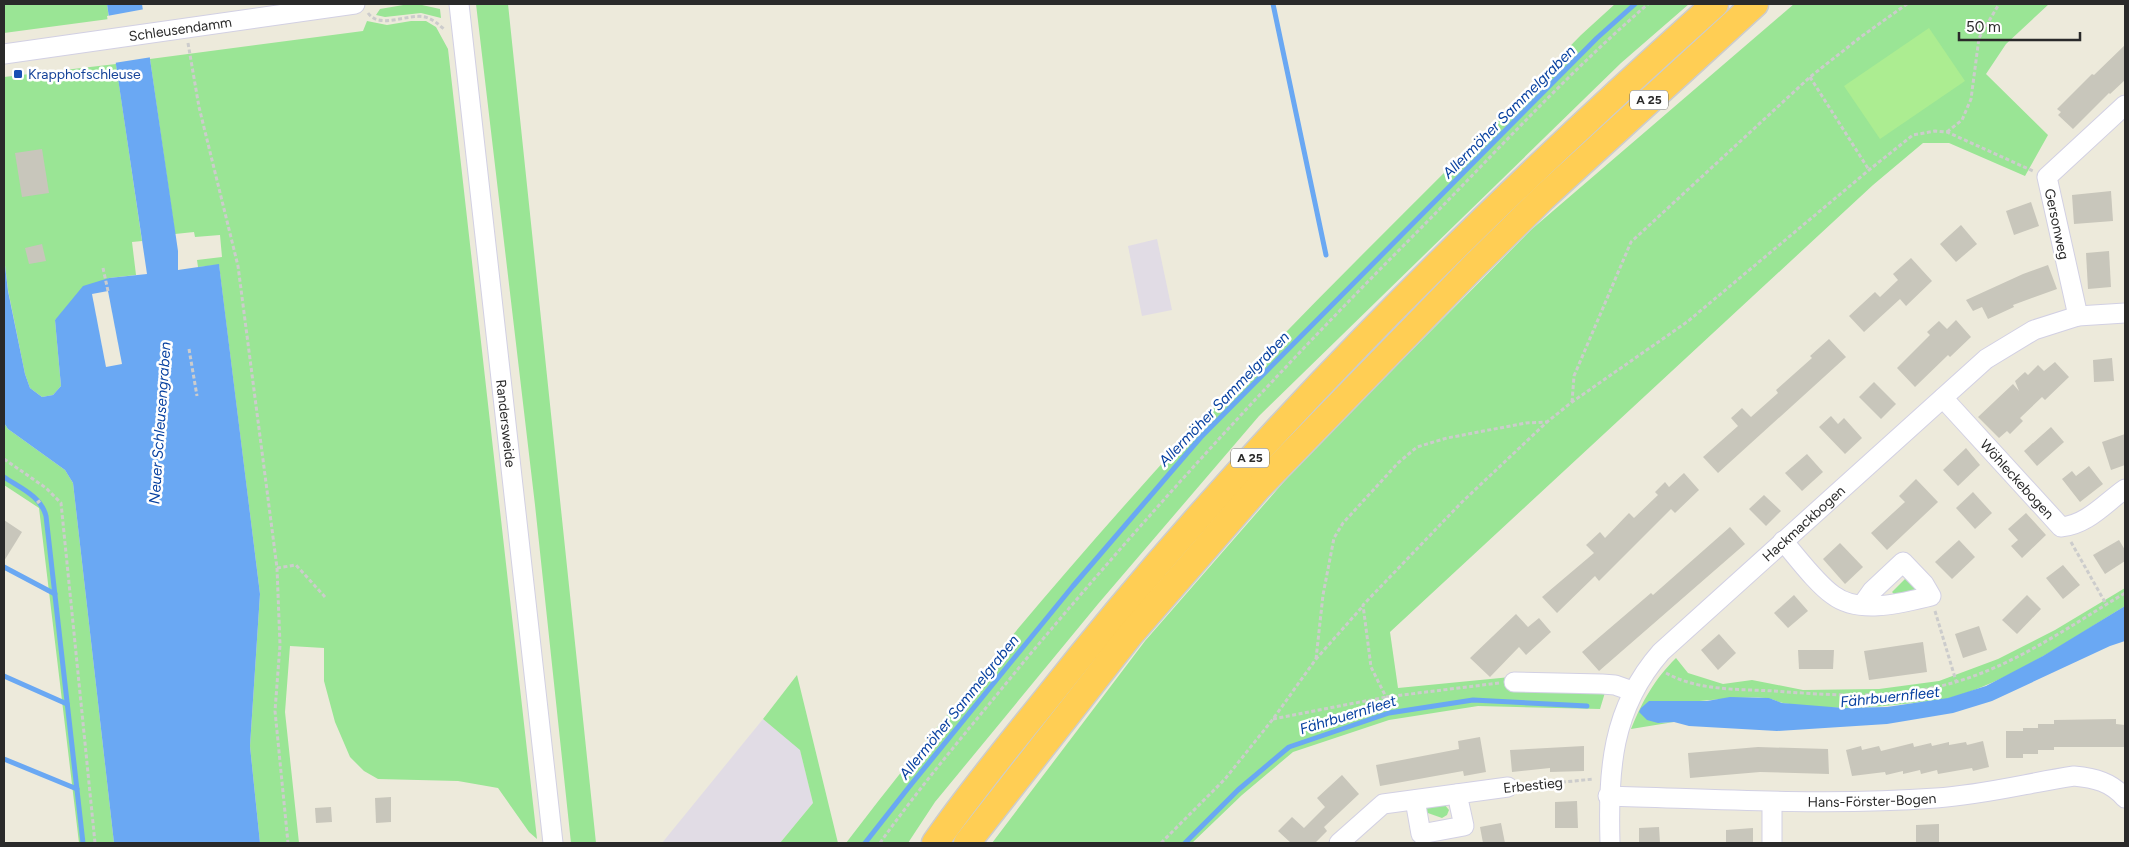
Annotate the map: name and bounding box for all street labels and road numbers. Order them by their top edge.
street label: Schleusendamm [128,14,233,45]
road number: A 25 [1630,90,1668,110]
street label: Gersonweg [2041,187,2072,261]
street label: Randersweide [492,379,519,469]
street label: Wöhleckebogen [1976,436,2058,523]
road number: A 25 [1231,448,1269,468]
street label: Hackmackbogen [1759,482,1849,566]
street label: Erbestieg [1502,774,1564,797]
street label: Hans-Förster-Bogen [1808,790,1937,811]

